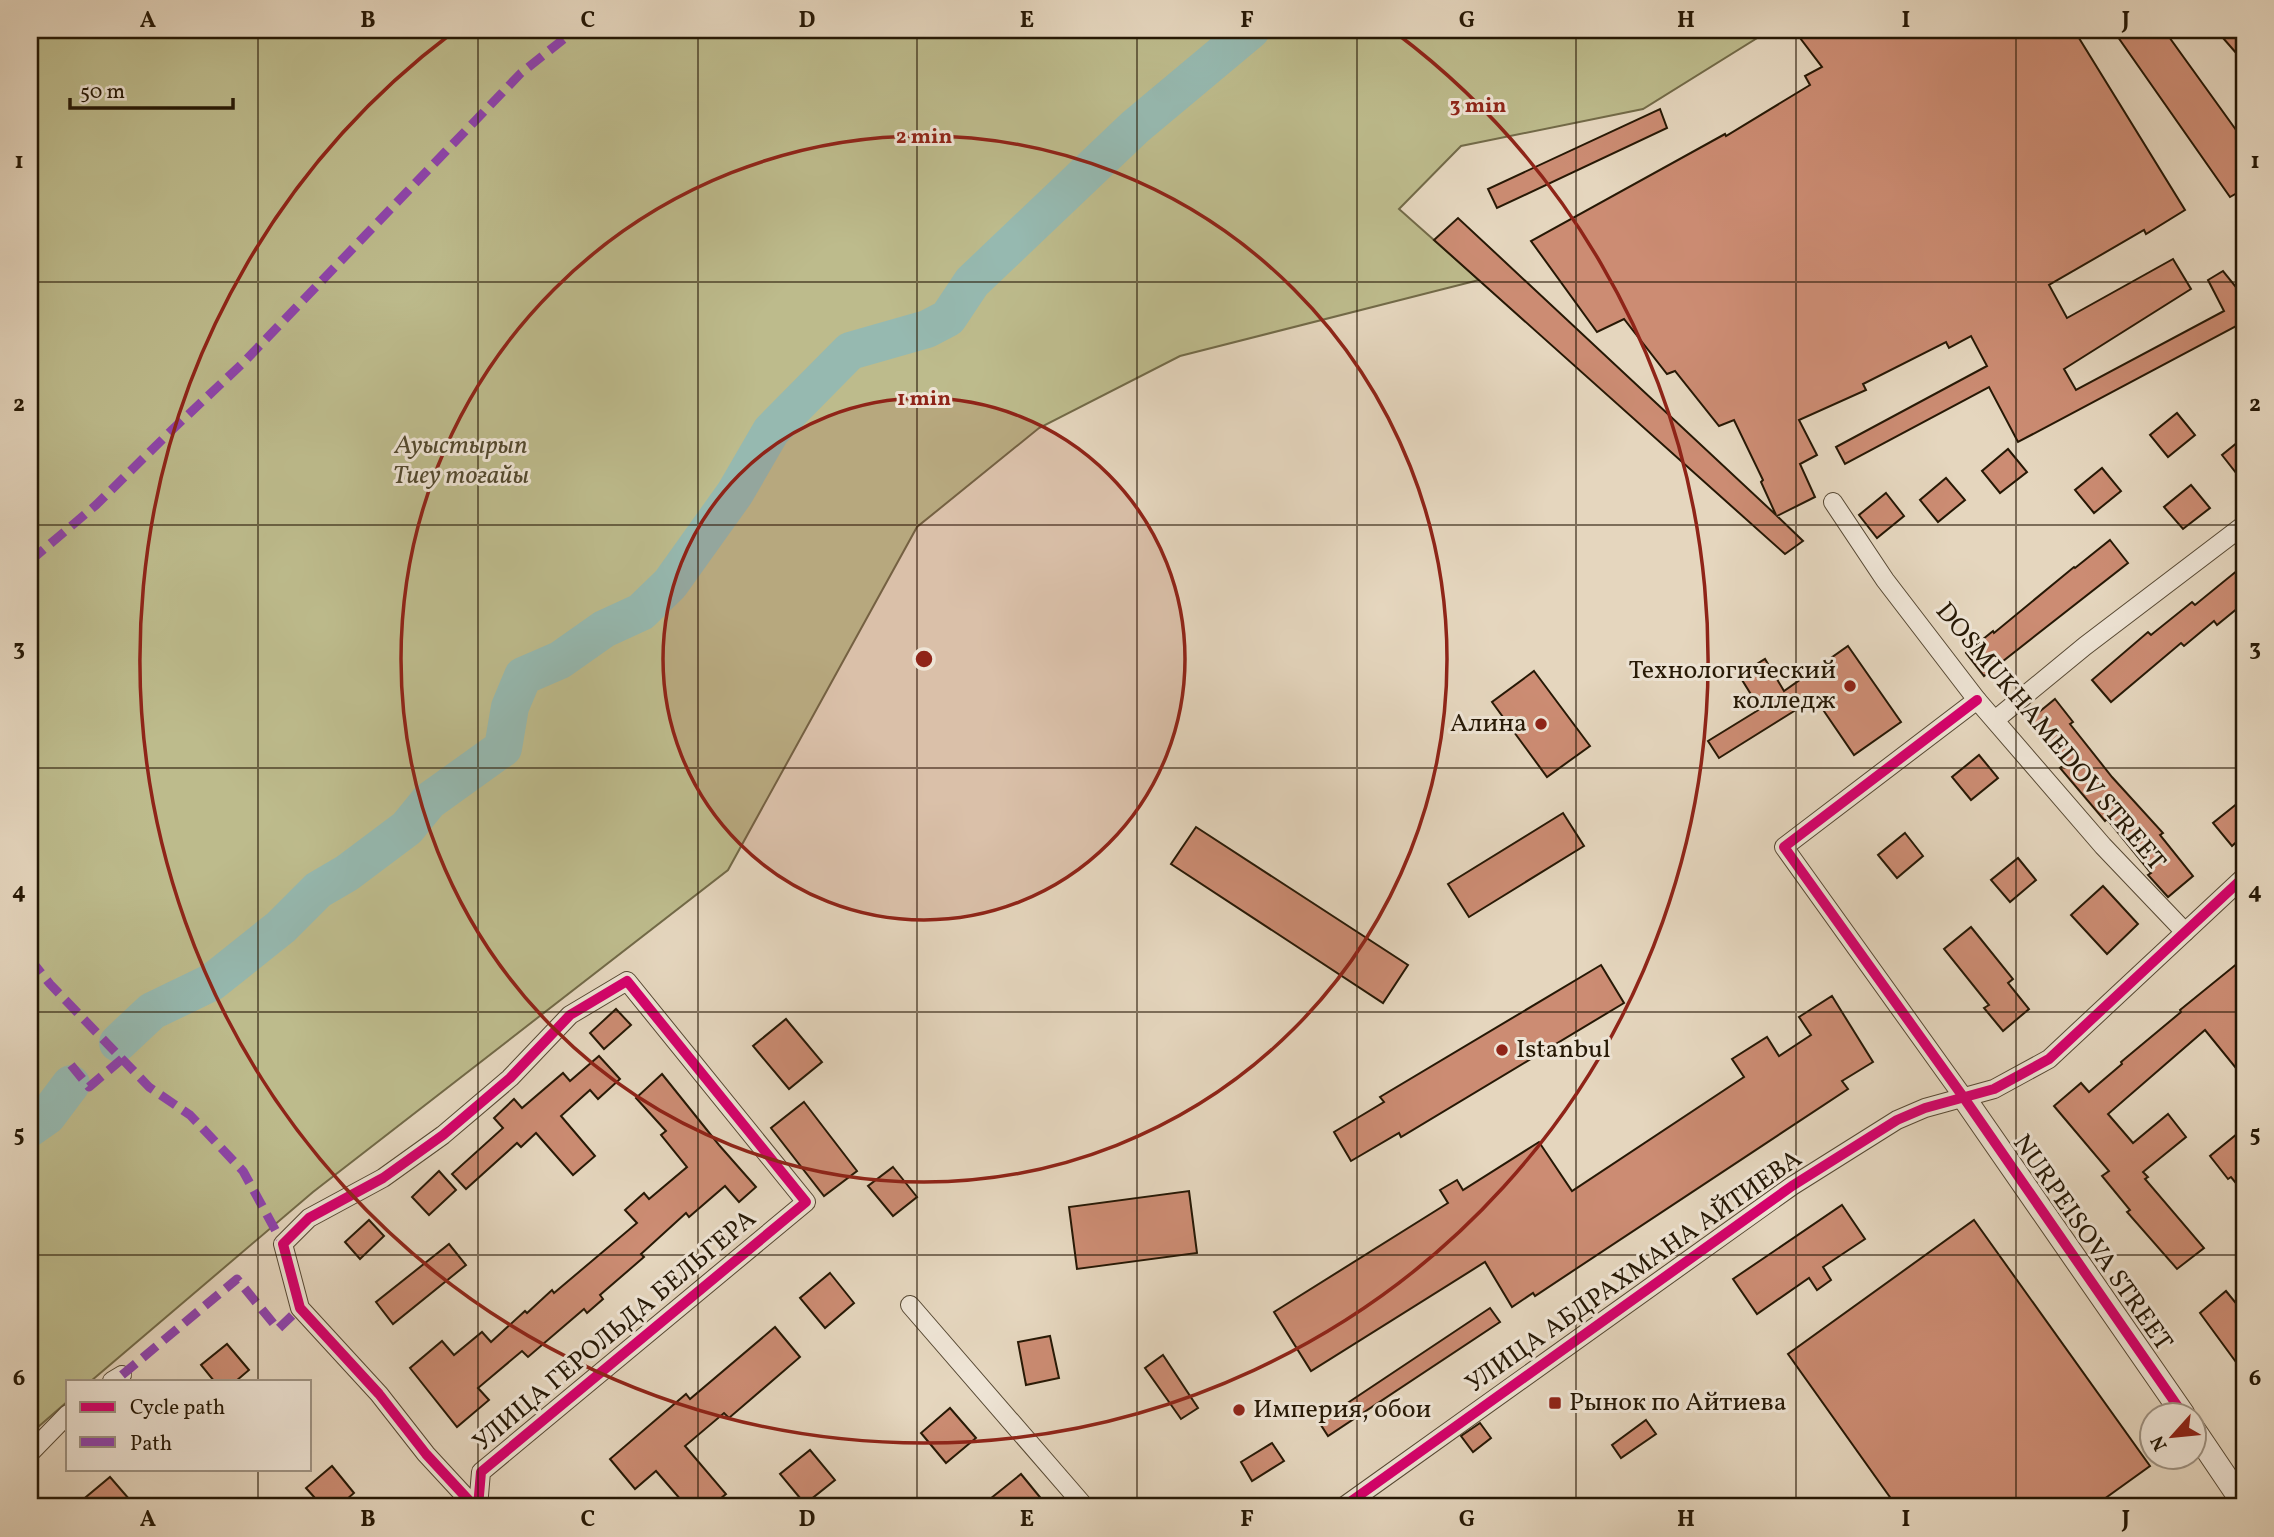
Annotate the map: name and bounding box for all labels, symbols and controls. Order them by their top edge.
text: A [140,5,156,37]
text: B [360,5,376,37]
text: C [581,5,595,37]
text: D [799,5,816,37]
text: E [1020,5,1034,37]
text: F [1240,5,1254,37]
text: G [1459,5,1475,37]
text: H [1677,5,1695,37]
text: I [1902,5,1910,37]
text: J [2121,5,2130,37]
scale bar [70,66,233,110]
text: 50 m [80,78,125,107]
text: 3 min [1450,92,1506,121]
text: 2 min [896,123,952,152]
text: 1 [14,146,24,178]
text: 1 [2250,146,2260,178]
text: 1 min [897,385,951,414]
text: 2 [13,389,25,421]
text: 2 [2249,389,2261,421]
park label: Ауыстырып Тиеу тоғайы [393,428,529,494]
street label: DOSMUKHAMEDOV STREET [1927,595,2173,879]
text: 3 [13,633,25,665]
text: 3 [2249,633,2261,665]
centre of rings [912,647,936,671]
place label: Технологический колледж [1628,653,1836,719]
marker: Технологический колледж [1842,678,1858,694]
place label: Алина [1450,706,1527,742]
marker: Алина [1533,716,1549,732]
text: 4 [12,876,26,908]
text: 4 [2248,876,2262,908]
place label: Istanbul [1516,1032,1611,1068]
marker: Istanbul [1494,1042,1510,1058]
text: 5 [13,1119,25,1151]
text: 5 [2249,1119,2261,1151]
street label: NURPEISOVA STREET [2004,1127,2180,1359]
street label: УЛИЦА АБДРАХМАНА АЙТИЕВА [1459,1142,1809,1402]
street label: УЛИЦА ГЕРОЛЬДА БЕЛЬГЕРА [466,1202,764,1460]
text: 6 [13,1363,25,1395]
text: 6 [2249,1363,2261,1395]
legend [66,1380,312,1470]
place label: Рынок по Айтиева [1569,1385,1787,1421]
place label: Империя, обои [1253,1392,1431,1428]
text: Cycle path [130,1394,225,1423]
marker: Рынок по Айтиева [1547,1395,1563,1411]
north arrow [2138,1400,2208,1470]
marker: Империя, обои [1231,1402,1247,1418]
text: Path [130,1430,172,1459]
text: N [2145,1431,2174,1455]
text: A [140,1504,156,1536]
text: B [360,1504,376,1536]
text: C [581,1504,595,1536]
text: D [799,1504,816,1536]
text: E [1020,1504,1034,1536]
text: F [1240,1504,1254,1536]
text: G [1459,1504,1475,1536]
text: H [1677,1504,1695,1536]
text: I [1902,1504,1910,1536]
text: J [2121,1504,2130,1536]

